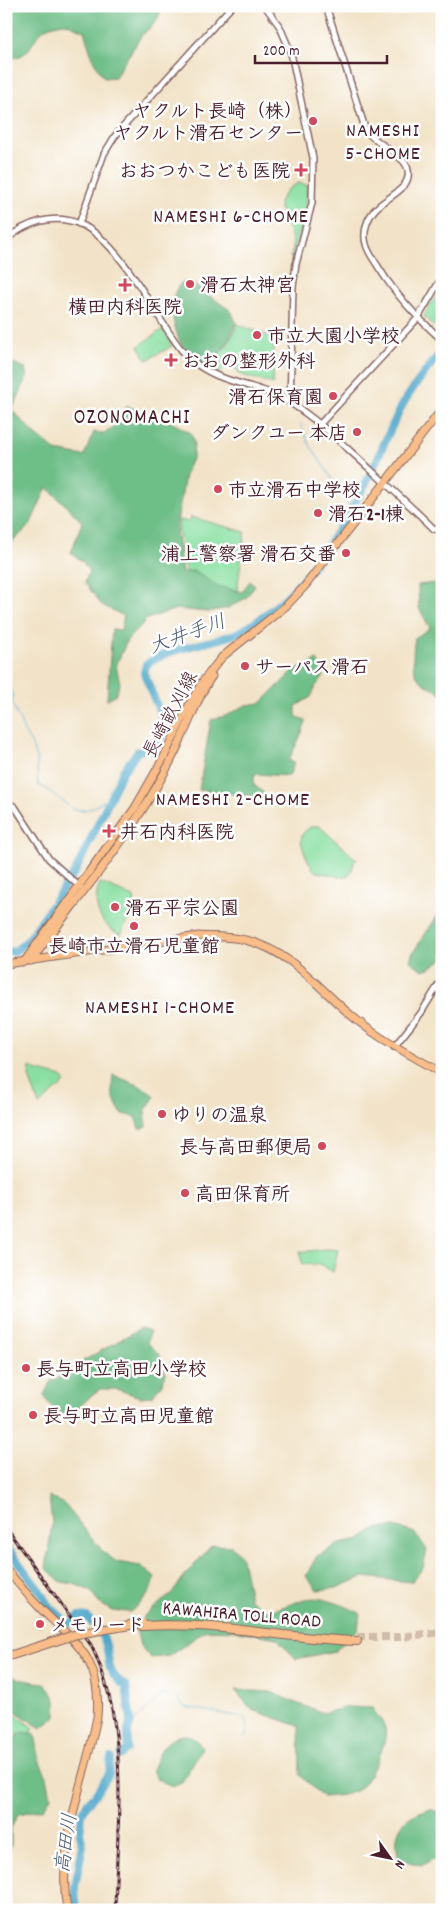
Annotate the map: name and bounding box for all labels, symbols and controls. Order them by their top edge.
scale bar [255,32,388,64]
text: 200 m [263,41,300,63]
place label: ヤクルト長崎（株） ヤクルト滑石センター [114,100,303,149]
marker: ヤクルト長崎（株） ヤクルト滑石センター [307,115,319,127]
district label: NAMESHI 5-CHOME [345,118,421,169]
place label: おおつかこども医院 [119,160,290,187]
marker: おおつかこども医院 [294,163,308,177]
district label: NAMESHI 6-CHOME [153,204,309,232]
place label: 滑石太神宮 [200,274,295,301]
marker: 横田内科医院 [118,278,132,292]
marker: 滑石太神宮 [184,278,196,290]
place label: 横田内科医院 [68,296,182,323]
place label: 市立大園小学校 [267,325,400,352]
marker: 市立大園小学校 [251,329,263,341]
place label: おおの整形外科 [182,350,316,377]
marker: おおの整形外科 [164,353,178,367]
place label: 滑石保育園 [228,386,323,413]
marker: 滑石保育園 [327,390,339,402]
district label: OZONOMACHI [73,404,191,434]
place label: ダンクユー 本店 [210,422,347,449]
marker: ダンクユー 本店 [351,426,363,438]
place label: 市立滑石中学校 [228,479,361,506]
marker: 市立滑石中学校 [212,483,224,495]
place label: 滑石2-1棟 [328,503,404,530]
marker: 滑石2-1棟 [312,507,324,519]
place label: 浦上警察署 滑石交番 [161,543,336,570]
marker: 浦上警察署 滑石交番 [340,547,352,559]
water label: 大井手川 [146,609,230,663]
place label: サーパス滑石 [255,656,369,683]
marker: サーパス滑石 [239,660,251,672]
street label: 長崎畝刈線 [138,667,206,764]
district label: NAMESHI 2-CHOME [156,787,310,815]
place label: 井石内科医院 [120,821,234,848]
marker: 井石内科医院 [102,824,116,838]
place label: 滑石平宗公園 [125,897,239,924]
marker: 滑石平宗公園 [109,901,121,913]
marker: 長崎市立滑石児童館 [128,920,140,932]
place label: 長崎市立滑石児童館 [48,935,220,962]
district label: NAMESHI 1-CHOME [85,995,235,1023]
place label: ゆりの温泉 [172,1104,267,1131]
marker: ゆりの温泉 [156,1108,168,1120]
place label: 長与高田郵便局 [179,1136,312,1163]
marker: 長与高田郵便局 [316,1140,328,1152]
place label: 高田保育所 [195,1183,290,1210]
marker: 高田保育所 [179,1187,191,1199]
place label: 長与町立高田小学校 [36,1358,207,1385]
marker: 長与町立高田小学校 [20,1362,32,1374]
place label: 長与町立高田児童館 [43,1405,214,1432]
marker: 長与町立高田児童館 [27,1409,39,1421]
street label: KAWAHIRA TOLL ROAD [161,1596,322,1637]
place label: メモリード [50,1614,145,1641]
marker: メモリード [34,1618,46,1630]
water label: 高田川 [50,1812,86,1875]
north arrow [366,1834,416,1884]
text: N [389,1856,409,1872]

